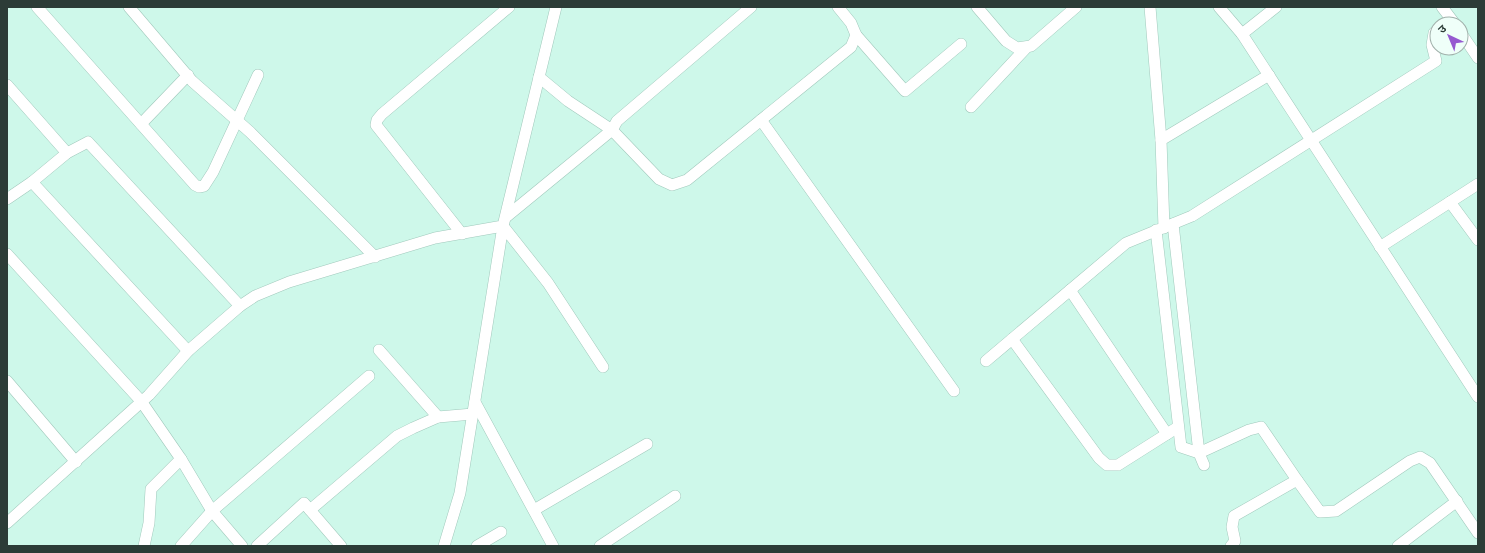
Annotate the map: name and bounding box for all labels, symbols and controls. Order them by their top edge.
north arrow [1429,16,1469,56]
text: उ [1435,21,1450,36]

